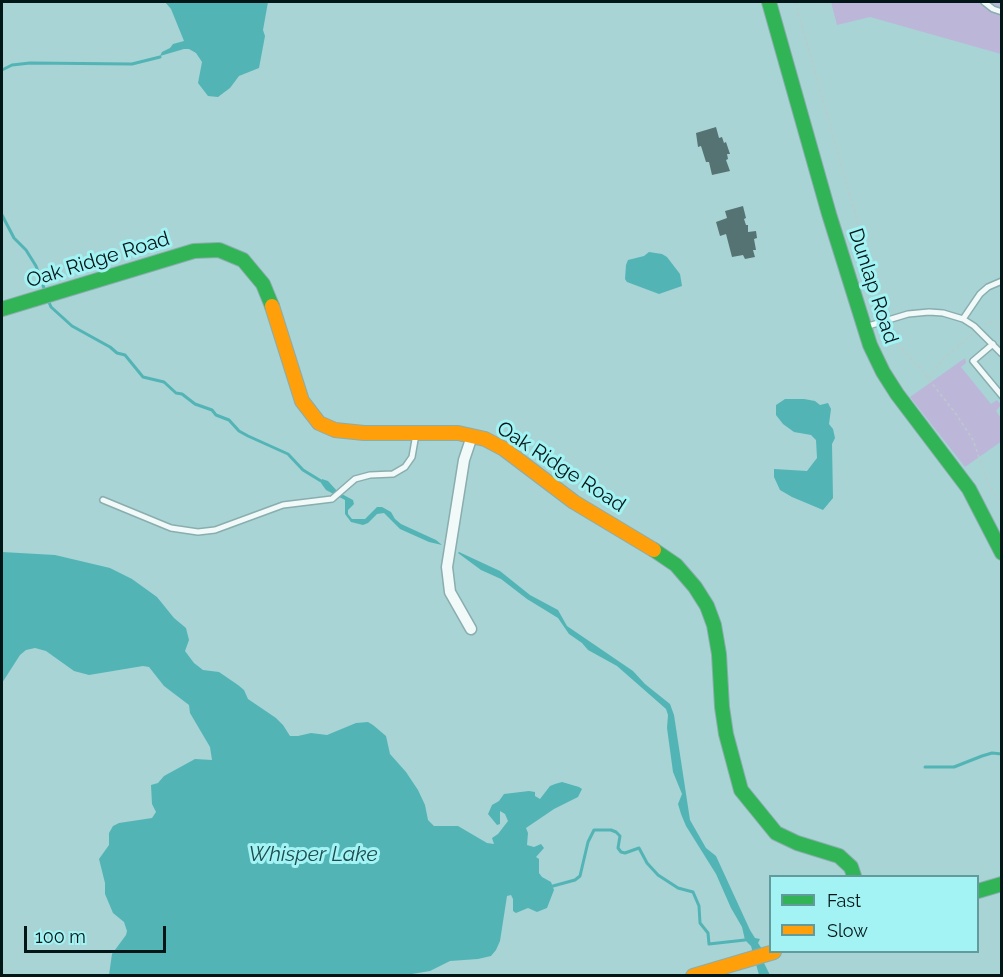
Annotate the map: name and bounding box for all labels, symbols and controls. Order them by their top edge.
street label: Dunlap Road [843,225,903,347]
street label: Oak Ridge Road [23,227,173,293]
street label: Oak Ridge Road [492,417,630,517]
water label: Whisper Lake [248,842,378,868]
legend [769,875,979,953]
text: Fast [827,890,861,911]
scale bar [27,914,170,952]
text: Slow [827,920,868,941]
text: 100 m [35,926,86,947]

